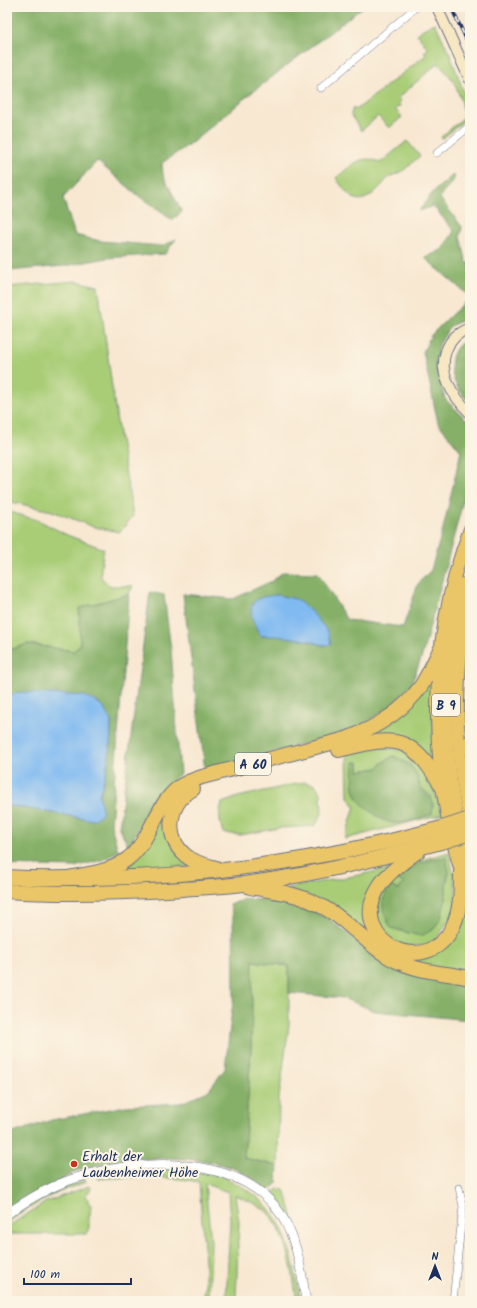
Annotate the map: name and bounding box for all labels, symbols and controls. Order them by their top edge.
road number: B 9 [432,694,460,716]
road number: A 60 [235,753,271,775]
place label: Erhalt der Laubenheimer Höhe [82,1146,199,1184]
marker: Erhalt der Laubenheimer Höhe [69,1159,79,1169]
north arrow [415,1246,455,1286]
text: N [432,1248,439,1266]
scale bar [24,1260,131,1286]
text: 100 m [30,1265,61,1284]

